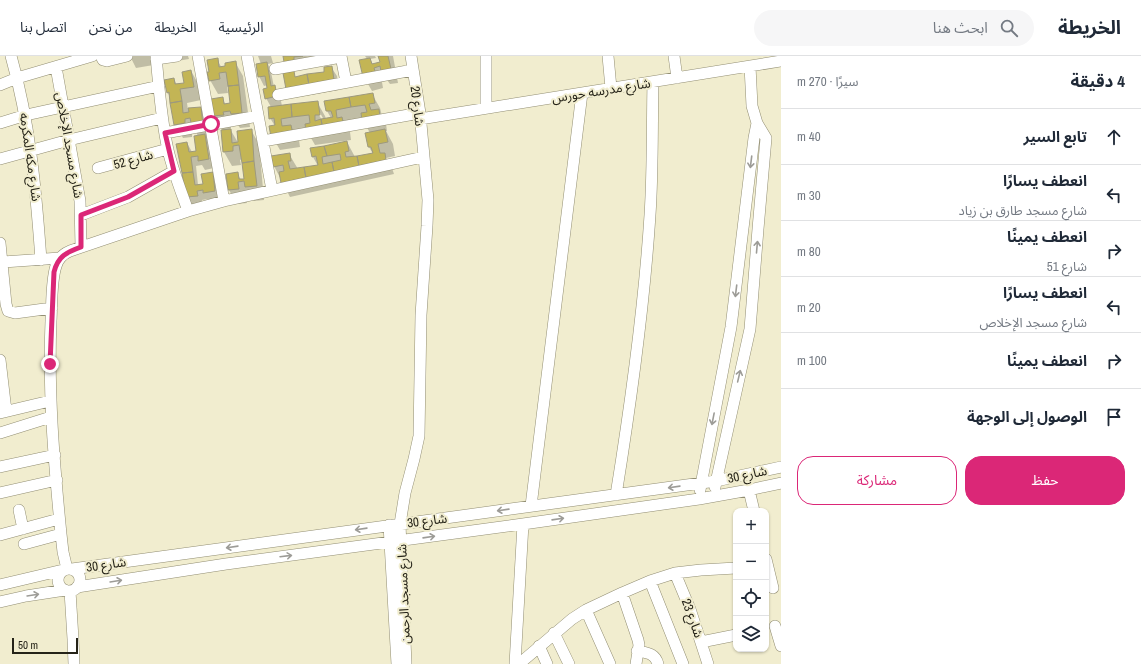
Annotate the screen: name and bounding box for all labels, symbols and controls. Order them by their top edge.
search box [754,10,1034,46]
text: الخريطة [1058,14,1121,40]
text: ابحث هنا [933,17,988,38]
icon: search [998,17,1020,39]
text: اتصل بنا [20,18,67,36]
text: من نحن [89,18,133,36]
text: الخريطة [155,18,196,36]
text: الرئيسية [218,18,264,36]
text: 4 دقيقة [1071,69,1125,92]
text: سيرًا · 270 m [797,73,859,90]
street label: شارع مدرسه حورس [550,74,652,109]
street label: شارع 20 [405,85,428,127]
street label: شارع مسجد الإخلاص [50,91,87,200]
street label: شارع مكه المكرمه [14,112,45,203]
route start [202,115,220,133]
text: تابع السير [1023,126,1087,147]
icon: ahead [1103,126,1125,148]
text: 40 m [797,128,821,145]
street label: شارع 52 [111,146,155,175]
one-way arrow [747,155,755,168]
text: انعطف يسارًا [1003,170,1087,191]
icon: left [1103,184,1125,206]
text: 30 m [797,187,821,204]
text: شارع مسجد طارق بن زياد [958,202,1087,219]
text: انعطف يمينًا [1007,226,1087,247]
icon: right [1103,240,1125,262]
one-way arrow [753,241,760,254]
text: 80 m [797,243,821,260]
text: شارع 51 [1047,258,1087,275]
text: انعطف يسارًا [1003,282,1087,303]
one-way arrow [732,284,739,297]
icon: left [1103,296,1125,318]
text: 20 m [797,299,821,316]
text: شارع مسجد الإخلاص [980,314,1087,331]
text: انعطف يمينًا [1007,350,1087,371]
icon: right [1103,350,1125,372]
text: 100 m [797,352,827,369]
route end [41,355,59,373]
one-way arrow [736,369,744,382]
text: الوصول إلى الوجهة [967,406,1087,427]
icon: arrive [1103,406,1125,428]
one-way arrow [709,412,717,425]
button: مشاركة [797,456,957,505]
button: حفظ [965,456,1125,505]
street label: شارع 30 [726,462,769,489]
one-way arrow [668,483,681,491]
one-way arrow [497,506,510,514]
map controls [733,508,769,652]
button: + [733,508,769,544]
street label: شارع 30 [406,510,448,533]
one-way arrow [551,515,564,523]
one-way arrow [355,525,368,533]
one-way arrow [422,533,435,541]
one-way arrow [226,543,239,551]
street label: شارع مسجد الرحمن [393,544,416,644]
button: − [733,544,769,580]
one-way arrow [279,552,292,560]
street label: شارع 30 [85,553,127,578]
one-way arrow [109,577,122,585]
button: locate [733,580,769,616]
one-way arrow [26,591,39,599]
street label: شارع 23 [676,596,707,641]
button: layers [733,616,769,652]
scale bar [12,636,78,655]
text: 50 m [18,638,38,652]

